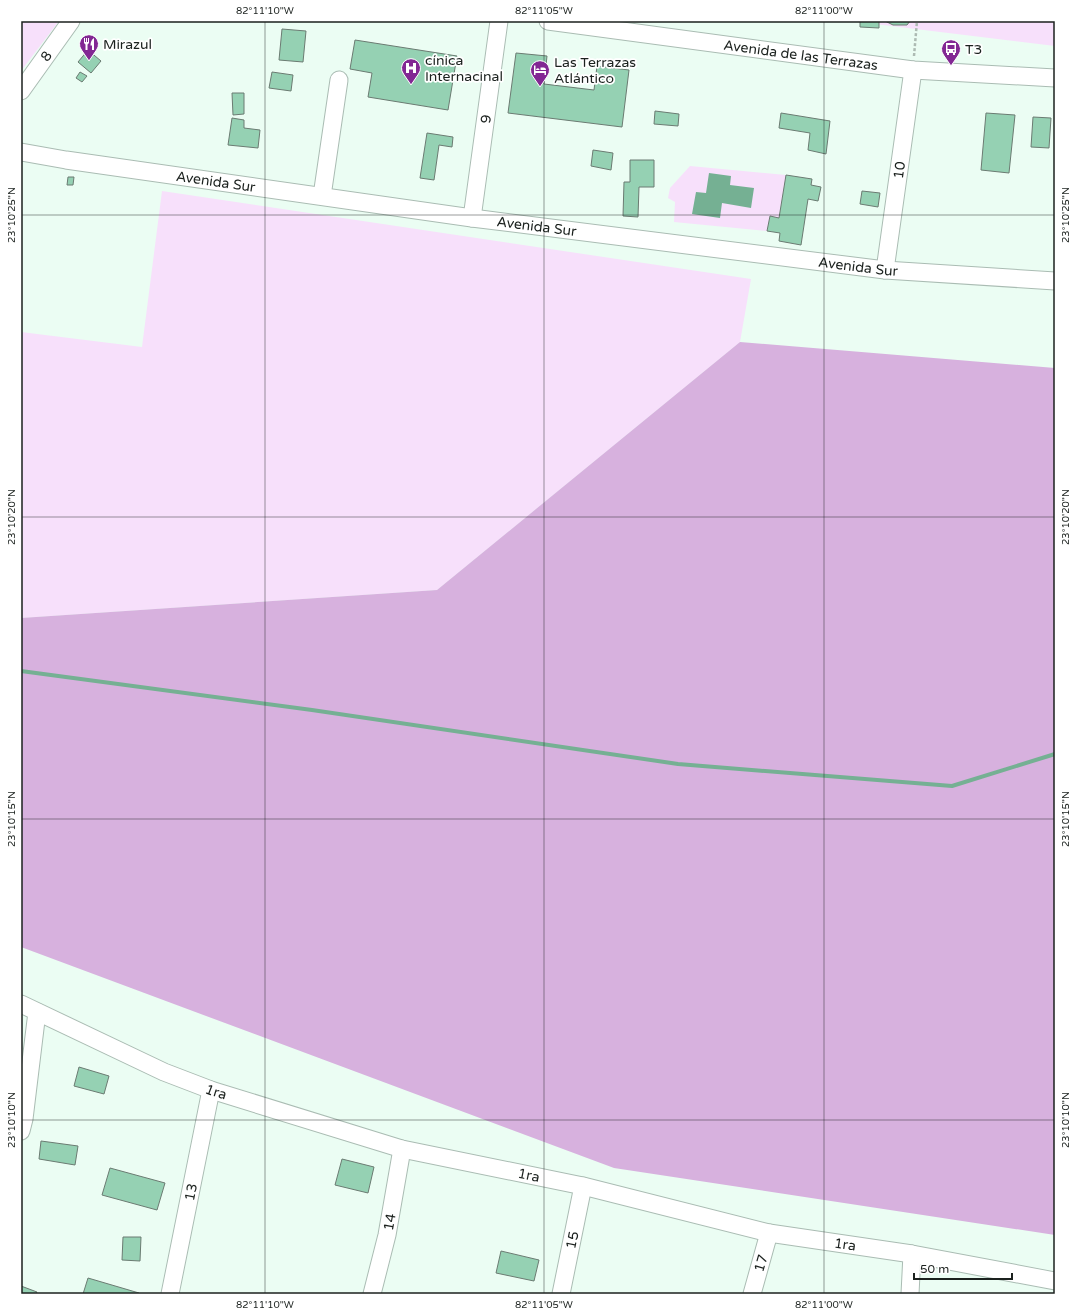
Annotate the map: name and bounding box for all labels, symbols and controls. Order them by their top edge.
text: 82°11'10"W [236,5,294,17]
text: 82°11'05"W [515,5,573,17]
text: 82°11'00"W [795,5,853,17]
restaurant icon: Mirazul [78,33,100,61]
place label: Mirazul [103,36,152,53]
street label: Avenida de las Terrazas [723,36,879,74]
bus stop icon: T3 [940,38,962,66]
place label: T3 [965,41,982,58]
street label: 8 [37,47,56,65]
place label: cínica Internacinal [425,52,503,85]
place label: Las Terrazas Atlántico [554,54,636,87]
hospital icon: cínica Internacinal [400,57,422,85]
hotel icon: Las Terrazas Atlántico [529,59,551,87]
street label: 9 [477,113,495,124]
street label: 10 [889,160,909,180]
street label: Avenida Sur [175,167,257,196]
text: 23°10'25"N [6,187,18,243]
text: 23°10'25"N [1060,187,1072,243]
street label: Avenida Sur [496,213,578,240]
street label: Avenida Sur [817,253,899,279]
text: 23°10'20"N [6,489,18,545]
text: 23°10'20"N [1060,489,1072,545]
text: 23°10'15"N [6,791,18,847]
text: 23°10'15"N [1060,791,1072,847]
street label: 1ra [203,1080,229,1103]
text: 23°10'10"N [6,1092,18,1148]
text: 23°10'10"N [1060,1092,1072,1148]
street label: 1ra [516,1164,541,1185]
street label: 13 [180,1182,201,1202]
street label: 14 [379,1212,399,1232]
street label: 15 [562,1230,582,1250]
street label: 1ra [833,1234,857,1254]
street label: 17 [750,1252,771,1274]
scale bar [914,1255,1012,1281]
text: 50 m [920,1262,949,1276]
text: 82°11'10"W [236,1299,294,1311]
text: 82°11'05"W [515,1299,573,1311]
text: 82°11'00"W [795,1299,853,1311]

